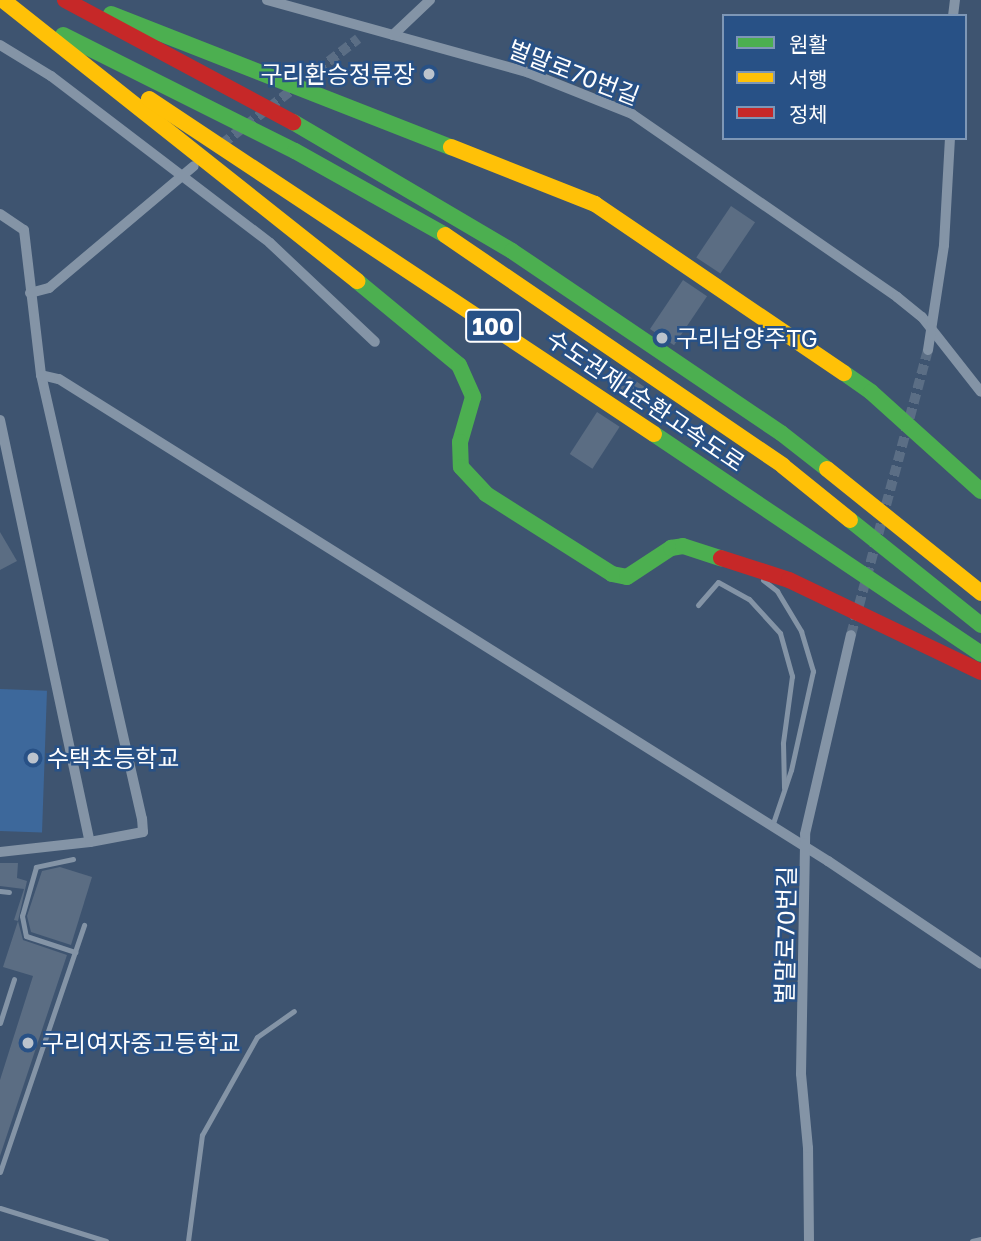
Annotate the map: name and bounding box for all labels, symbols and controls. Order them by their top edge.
legend [722,14,967,140]
text: 원활 [789,31,828,57]
street label: 벌말로70번길 [504,34,644,110]
place label: 구리환승정류장 [260,60,415,88]
marker: 구리환승정류장 [421,66,437,82]
text: 서행 [789,66,828,92]
text: 정체 [789,101,828,127]
road number: 100 [465,306,521,346]
street label: 수도권제1순환고속도로 [542,323,750,477]
place label: 구리남양주TG [676,324,818,352]
marker: 구리남양주TG [654,330,670,346]
place label: 수택초등학교 [47,744,179,772]
marker: 수택초등학교 [25,750,41,766]
street label: 벌말로70번길 [769,866,801,1004]
place label: 구리여자중고등학교 [42,1029,241,1057]
marker: 구리여자중고등학교 [20,1035,36,1051]

